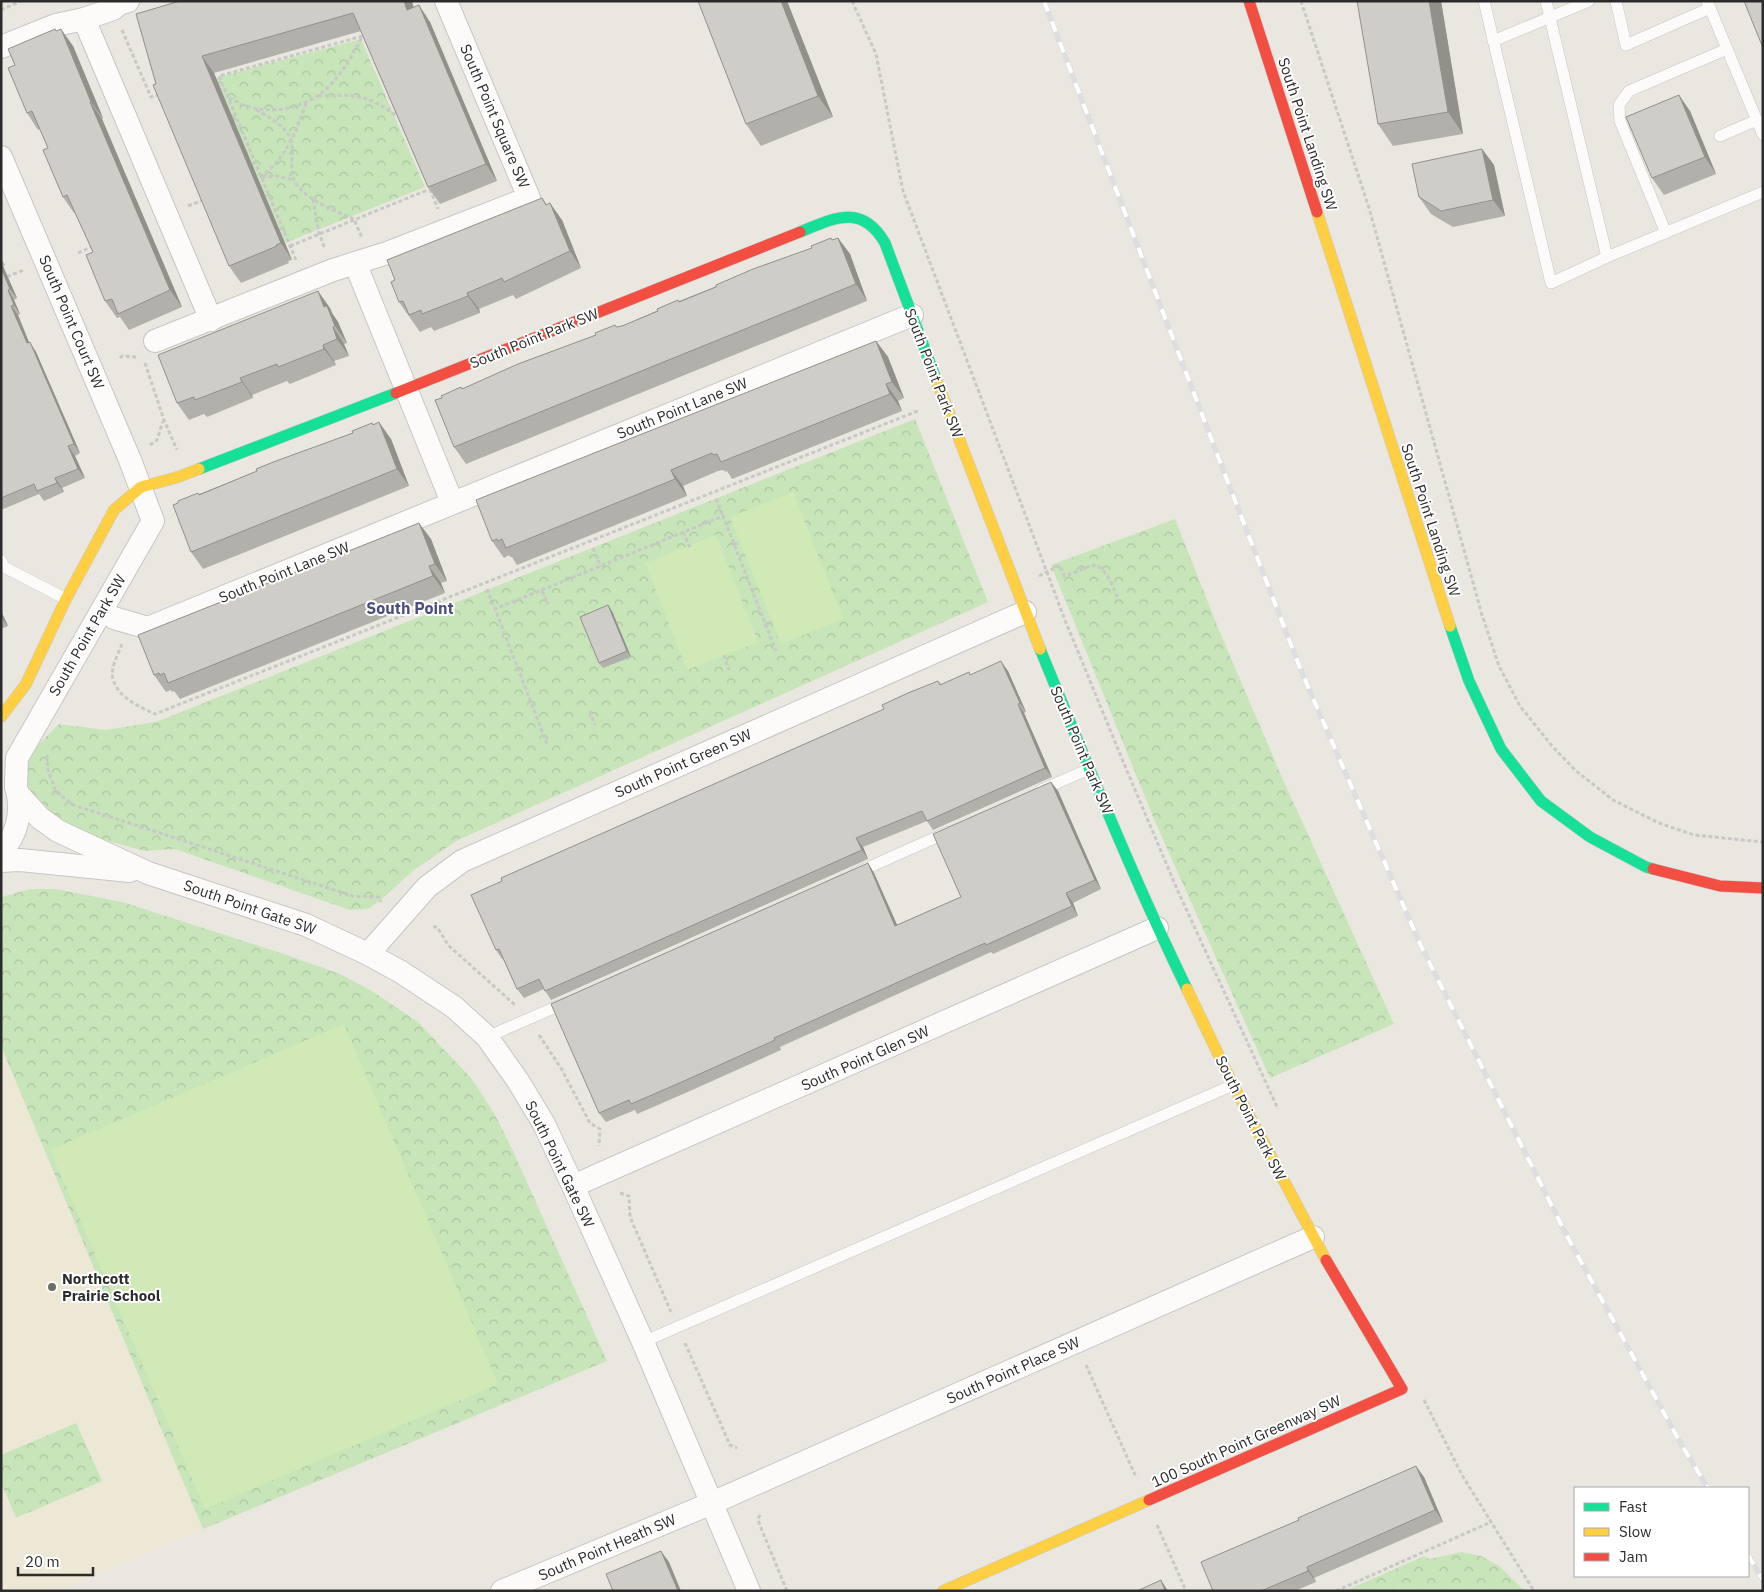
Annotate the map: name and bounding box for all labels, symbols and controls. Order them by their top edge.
street label: South Point Square SW [456,41,534,191]
street label: South Point Landing SW [1274,55,1342,214]
street label: South Point Court SW [35,252,109,393]
street label: South Point Park SW [467,303,602,373]
street label: South Point Park SW [901,306,968,441]
street label: South Point Lane SW [614,373,751,443]
street label: South Point Landing SW [1397,441,1465,600]
street label: South Point Lane SW [216,537,353,607]
street label: South Point Park SW [44,570,130,699]
district label: South Point [366,598,454,618]
street label: South Point Park SW [1046,683,1118,817]
street label: South Point Green SW [612,724,755,802]
street label: South Point Gate SW [181,875,319,939]
street label: South Point Glen SW [798,1021,933,1095]
street label: South Point Park SW [1211,1053,1291,1184]
street label: South Point Gate SW [521,1097,599,1231]
place label: Northcott Prairie School [62,1269,161,1305]
marker: Northcott Prairie School [46,1281,58,1293]
street label: South Point Place SW [943,1332,1083,1408]
street label: 100 South Point Greenway SW [1148,1390,1344,1491]
legend [1574,1487,1749,1577]
text: Fast [1619,1497,1647,1516]
street label: South Point Heath SW [535,1509,679,1585]
text: Slow [1619,1522,1652,1541]
scale bar [18,1544,92,1576]
text: Jam [1619,1547,1648,1566]
text: 20 m [25,1552,60,1571]

